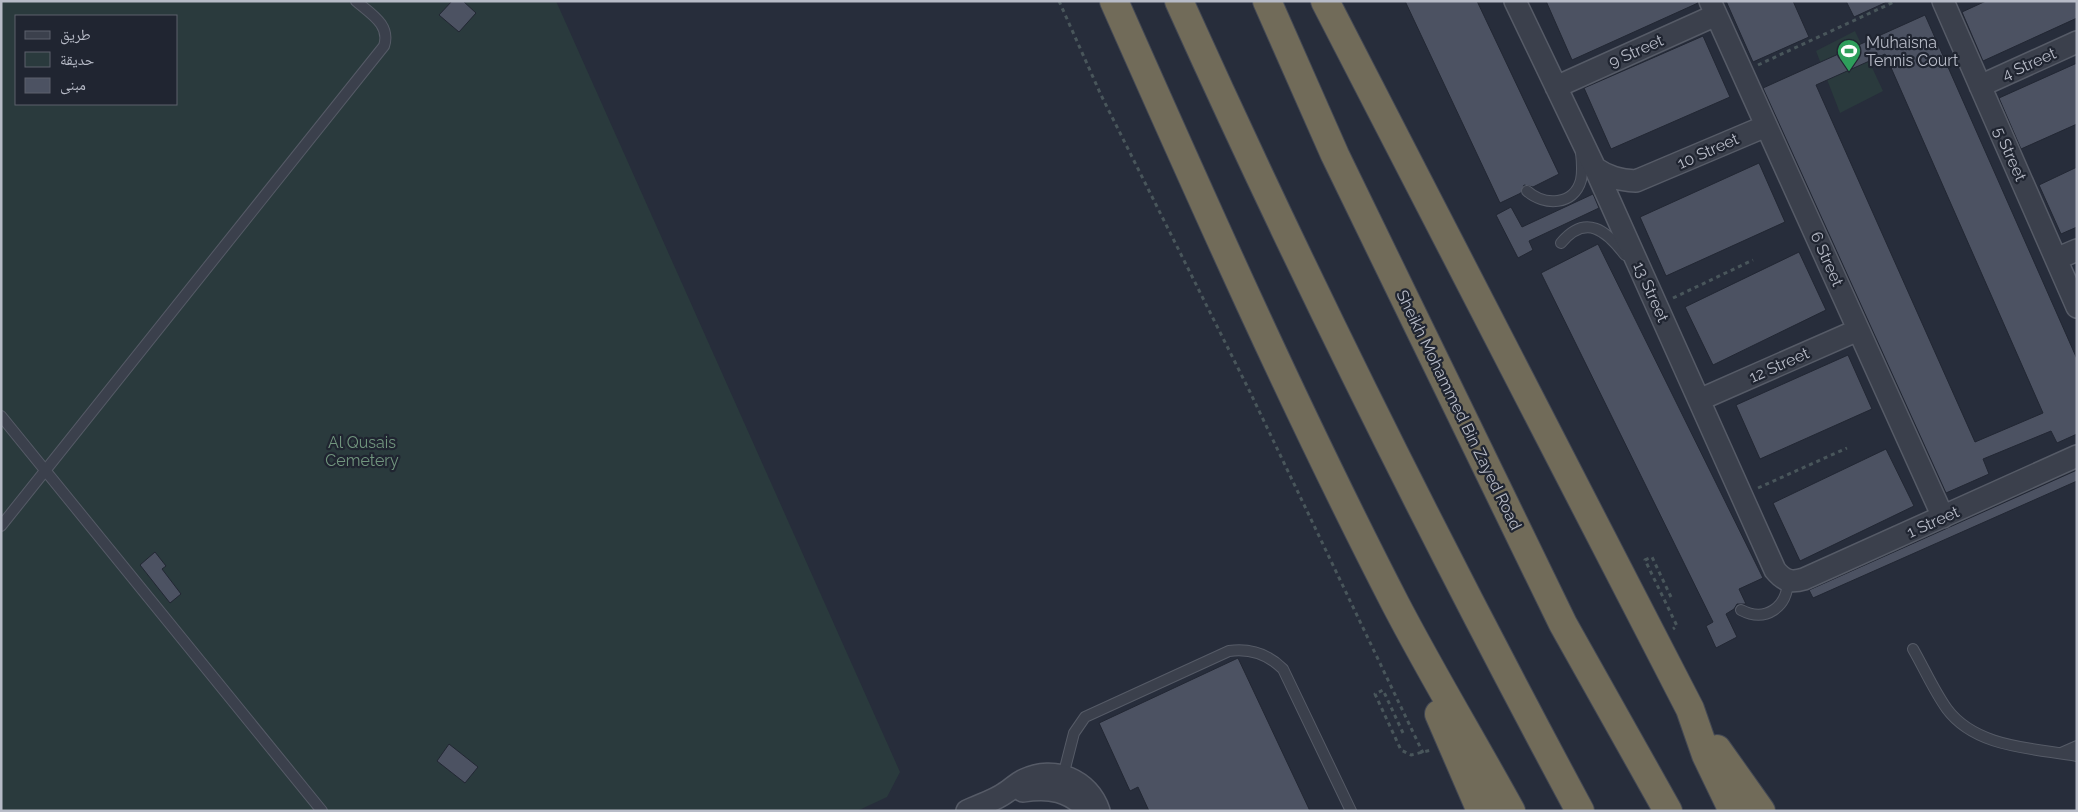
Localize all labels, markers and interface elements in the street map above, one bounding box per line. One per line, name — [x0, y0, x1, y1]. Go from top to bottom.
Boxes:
legend — [15, 15, 178, 105]
text: طريق — [60, 26, 91, 45]
street label: 9 Street — [1606, 30, 1667, 71]
place label: Muhaisna Tennis Court — [1866, 33, 1959, 70]
sports icon: Muhaisna Tennis Court — [1836, 38, 1862, 72]
street label: 4 Street — [1999, 43, 2060, 84]
text: حديقة — [60, 51, 95, 69]
text: مبنى — [60, 76, 86, 95]
street label: 5 Street — [1990, 124, 2031, 185]
street label: 10 Street — [1674, 129, 1742, 173]
street label: 6 Street — [1807, 229, 1848, 290]
street label: 13 Street — [1629, 259, 1673, 326]
street label: Sheikh Mohammed Bin Zayed Road — [1393, 287, 1526, 533]
street label: 12 Street — [1746, 343, 1813, 387]
park label: Al Qusais Cemetery — [325, 433, 399, 470]
street label: 1 Street — [1904, 502, 1963, 542]

